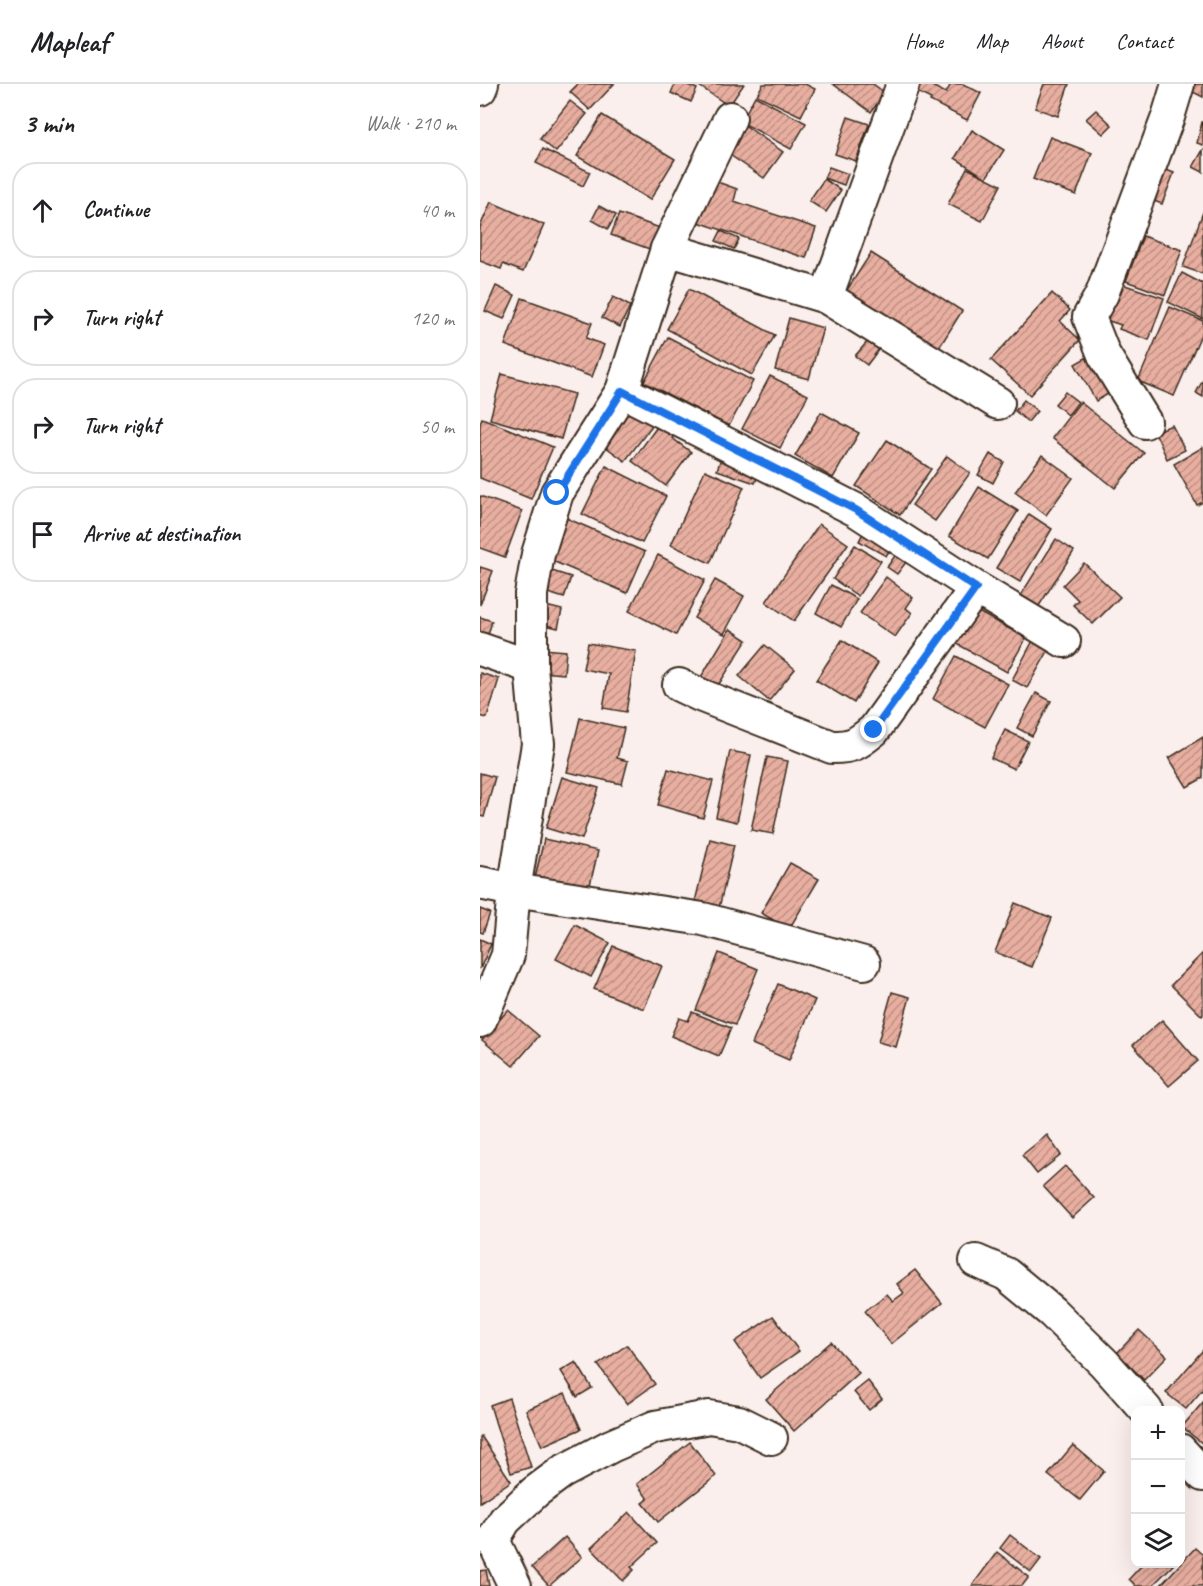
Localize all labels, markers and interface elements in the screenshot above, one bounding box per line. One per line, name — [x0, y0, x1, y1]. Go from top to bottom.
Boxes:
text: Mapleaf — [30, 24, 108, 59]
text: Home — [905, 28, 943, 54]
text: Map — [976, 28, 1008, 54]
text: About — [1041, 28, 1083, 54]
text: Contact — [1116, 28, 1173, 54]
text: 3 min — [24, 107, 74, 140]
text: Walk · 210 m — [366, 111, 456, 136]
icon: ahead — [26, 194, 59, 227]
text: Continue — [83, 196, 149, 224]
text: 40 m — [420, 198, 454, 223]
icon: right — [26, 302, 59, 335]
text: Turn right — [83, 304, 160, 332]
text: 120 m — [411, 306, 454, 331]
icon: right — [26, 410, 59, 443]
text: Turn right — [83, 412, 160, 440]
text: 50 m — [420, 414, 454, 439]
route start — [543, 479, 569, 505]
icon: arrive — [26, 518, 59, 551]
text: Arrive at destination — [83, 520, 240, 548]
route end — [860, 716, 886, 742]
map controls — [1131, 1406, 1185, 1568]
button: + — [1131, 1406, 1185, 1460]
button: − — [1131, 1460, 1185, 1514]
button: layers — [1131, 1514, 1185, 1568]

